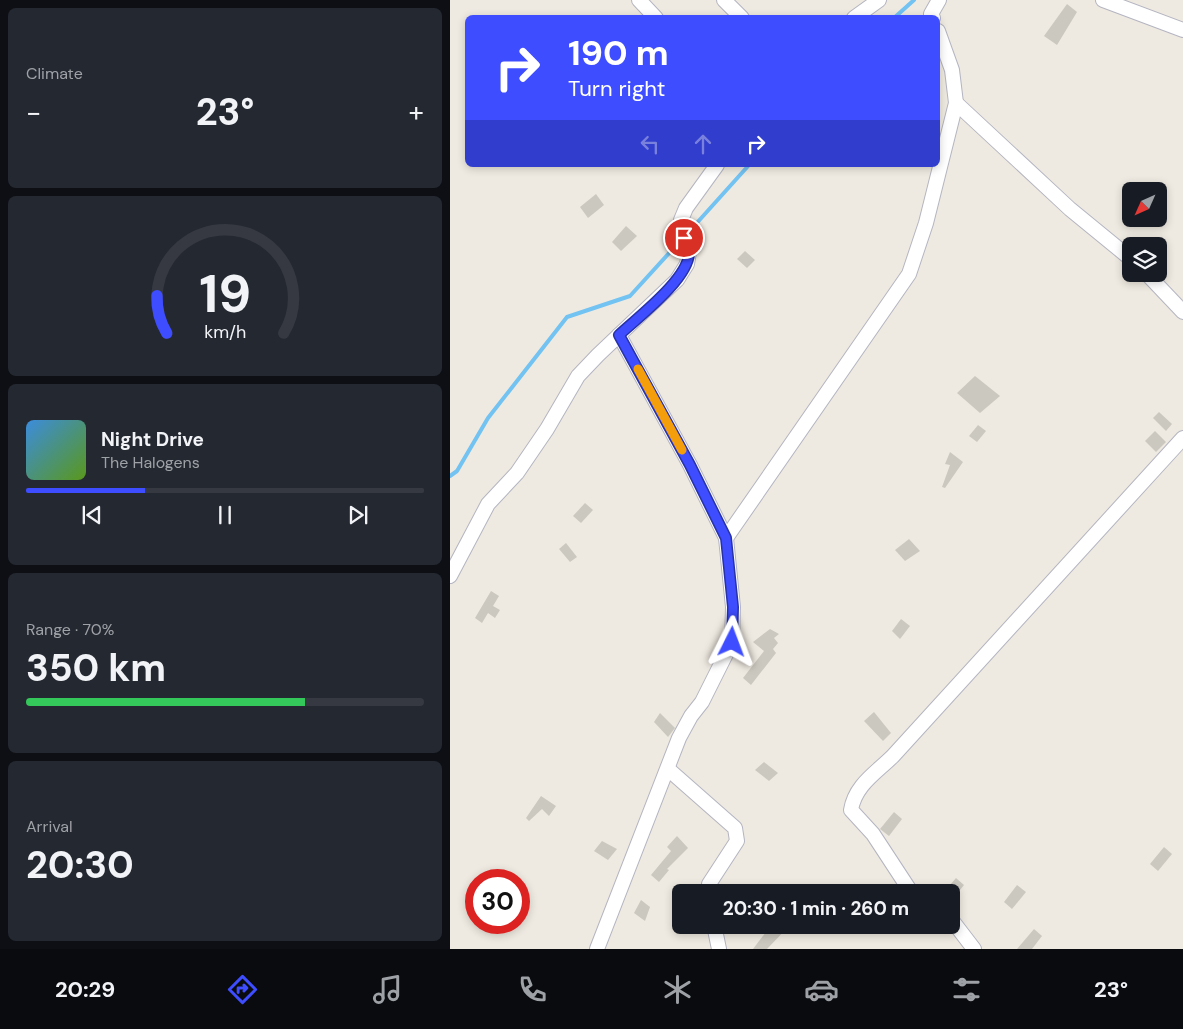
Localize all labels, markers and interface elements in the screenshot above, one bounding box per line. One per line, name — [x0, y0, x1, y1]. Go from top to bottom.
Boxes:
text: 190 m — [568, 30, 669, 76]
icon: right — [485, 35, 550, 100]
text: Climate — [26, 63, 83, 84]
text: Turn right — [568, 74, 665, 103]
text: 23° — [196, 87, 254, 137]
text: − — [26, 94, 41, 131]
text: + — [409, 94, 424, 131]
icon: left — [636, 130, 664, 158]
icon: ahead — [689, 130, 717, 158]
icon: right — [742, 130, 770, 158]
north arrow — [1122, 182, 1168, 228]
map controls — [1122, 182, 1167, 282]
pin — [663, 217, 705, 259]
icon: arrive — [670, 224, 698, 252]
button: layers — [1122, 237, 1167, 282]
text: 19 — [199, 260, 251, 328]
text: km/h — [204, 320, 246, 344]
text: Night Drive — [101, 427, 204, 452]
text: The Halogens — [101, 452, 200, 473]
icon: previous — [78, 501, 106, 529]
icon: pause — [211, 501, 239, 529]
icon: next — [344, 501, 372, 529]
position arrow — [705, 615, 757, 667]
text: Range · 70% — [26, 619, 114, 640]
text: 350 km — [26, 643, 166, 693]
text: Arrival — [26, 816, 73, 837]
text: 20:30 — [26, 840, 134, 890]
speed limit sign: 30 — [465, 869, 530, 934]
text: 20:30 · 1 min · 260 m — [723, 896, 909, 921]
icon: directions — [225, 972, 260, 1007]
icon: music — [370, 972, 405, 1007]
icon: phone — [515, 972, 550, 1007]
icon: climate — [660, 972, 695, 1007]
icon: car — [804, 972, 839, 1007]
icon: filters — [949, 972, 984, 1007]
text: 20:29 — [55, 975, 115, 1004]
text: 23° — [1094, 975, 1128, 1004]

